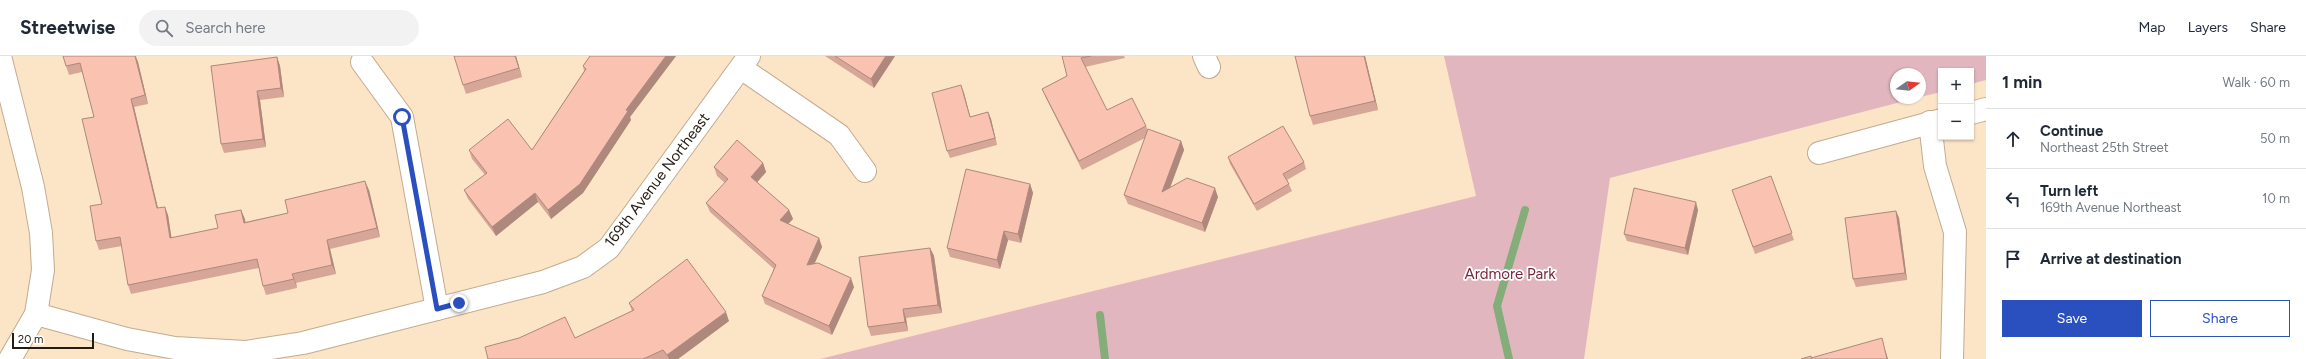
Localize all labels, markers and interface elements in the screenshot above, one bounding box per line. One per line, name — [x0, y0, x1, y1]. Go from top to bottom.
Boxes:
search box — [139, 10, 419, 46]
text: Streetwise — [20, 16, 115, 39]
icon: search — [153, 17, 175, 39]
text: Search here — [185, 19, 265, 37]
text: Map — [2138, 19, 2166, 36]
text: Layers — [2188, 19, 2228, 36]
text: Share — [2250, 19, 2286, 36]
north arrow — [1890, 68, 1926, 104]
map controls — [1938, 68, 1974, 140]
button: + — [1938, 68, 1974, 104]
text: 1 min — [2002, 72, 2042, 92]
text: Walk · 60 m — [2223, 75, 2290, 90]
button: − — [1938, 104, 1974, 140]
route start — [393, 108, 411, 126]
street label: 169th Avenue Northeast — [601, 109, 714, 251]
text: Continue — [2040, 122, 2103, 140]
icon: ahead — [2002, 128, 2024, 150]
text: 50 m — [2260, 131, 2290, 146]
text: Northeast 25th Street — [2040, 140, 2169, 155]
text: Turn left — [2040, 182, 2098, 200]
icon: left — [2002, 188, 2024, 210]
text: 10 m — [2262, 191, 2290, 206]
text: 169th Avenue Northeast — [2040, 200, 2182, 215]
icon: arrive — [2002, 248, 2024, 270]
text: Arrive at destination — [2040, 250, 2181, 268]
park label: Ardmore Park — [1465, 265, 1556, 283]
route end — [450, 294, 468, 312]
button: Save — [2002, 300, 2142, 337]
button: Share — [2150, 300, 2290, 337]
scale bar — [12, 331, 94, 350]
text: 20 m — [18, 333, 43, 346]

